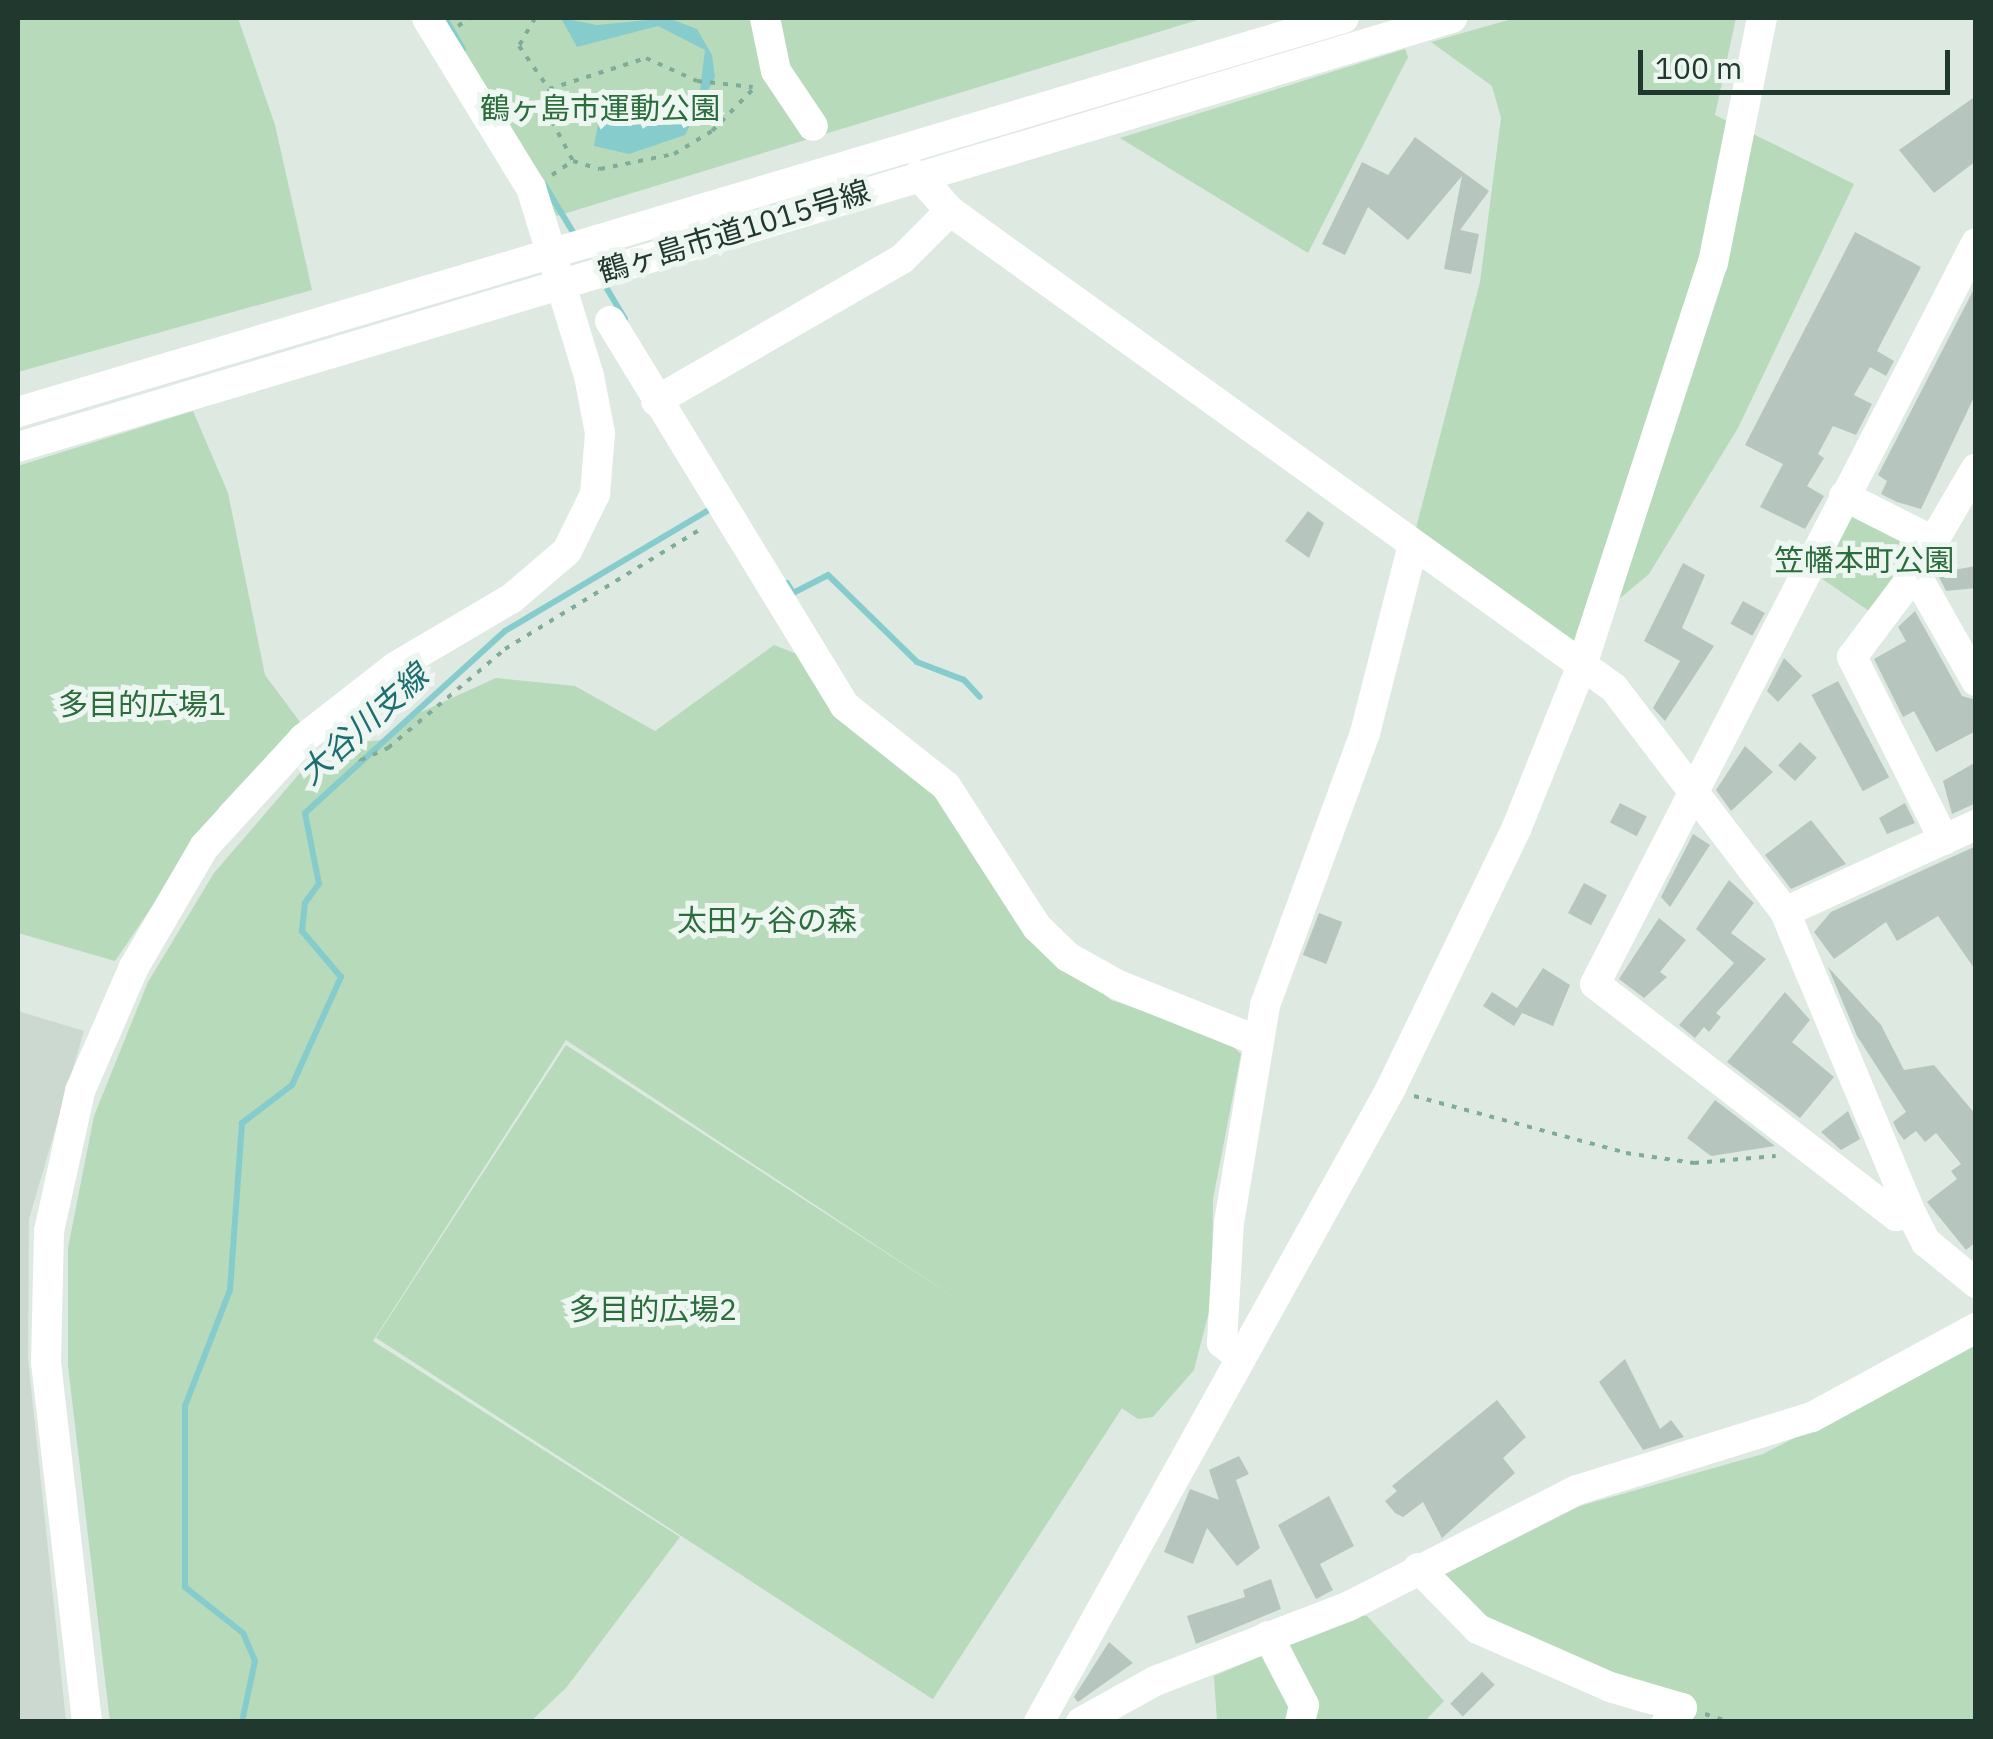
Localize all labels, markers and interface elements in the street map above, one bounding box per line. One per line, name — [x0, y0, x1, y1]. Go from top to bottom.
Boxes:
scale bar — [1643, 30, 1956, 92]
text: 100 m — [1655, 48, 1742, 87]
park label: 鶴ヶ島市運動公園 — [480, 90, 720, 126]
street label: 鶴ヶ島市道1015号線 — [594, 173, 874, 289]
park label: 笠幡本町公園 — [1774, 542, 1954, 578]
water label: 大谷川支線 — [291, 656, 435, 792]
park label: 多目的広場1 — [58, 686, 226, 722]
park label: 太田ヶ谷の森 — [677, 902, 857, 938]
park label: 多目的広場2 — [569, 1291, 737, 1327]

